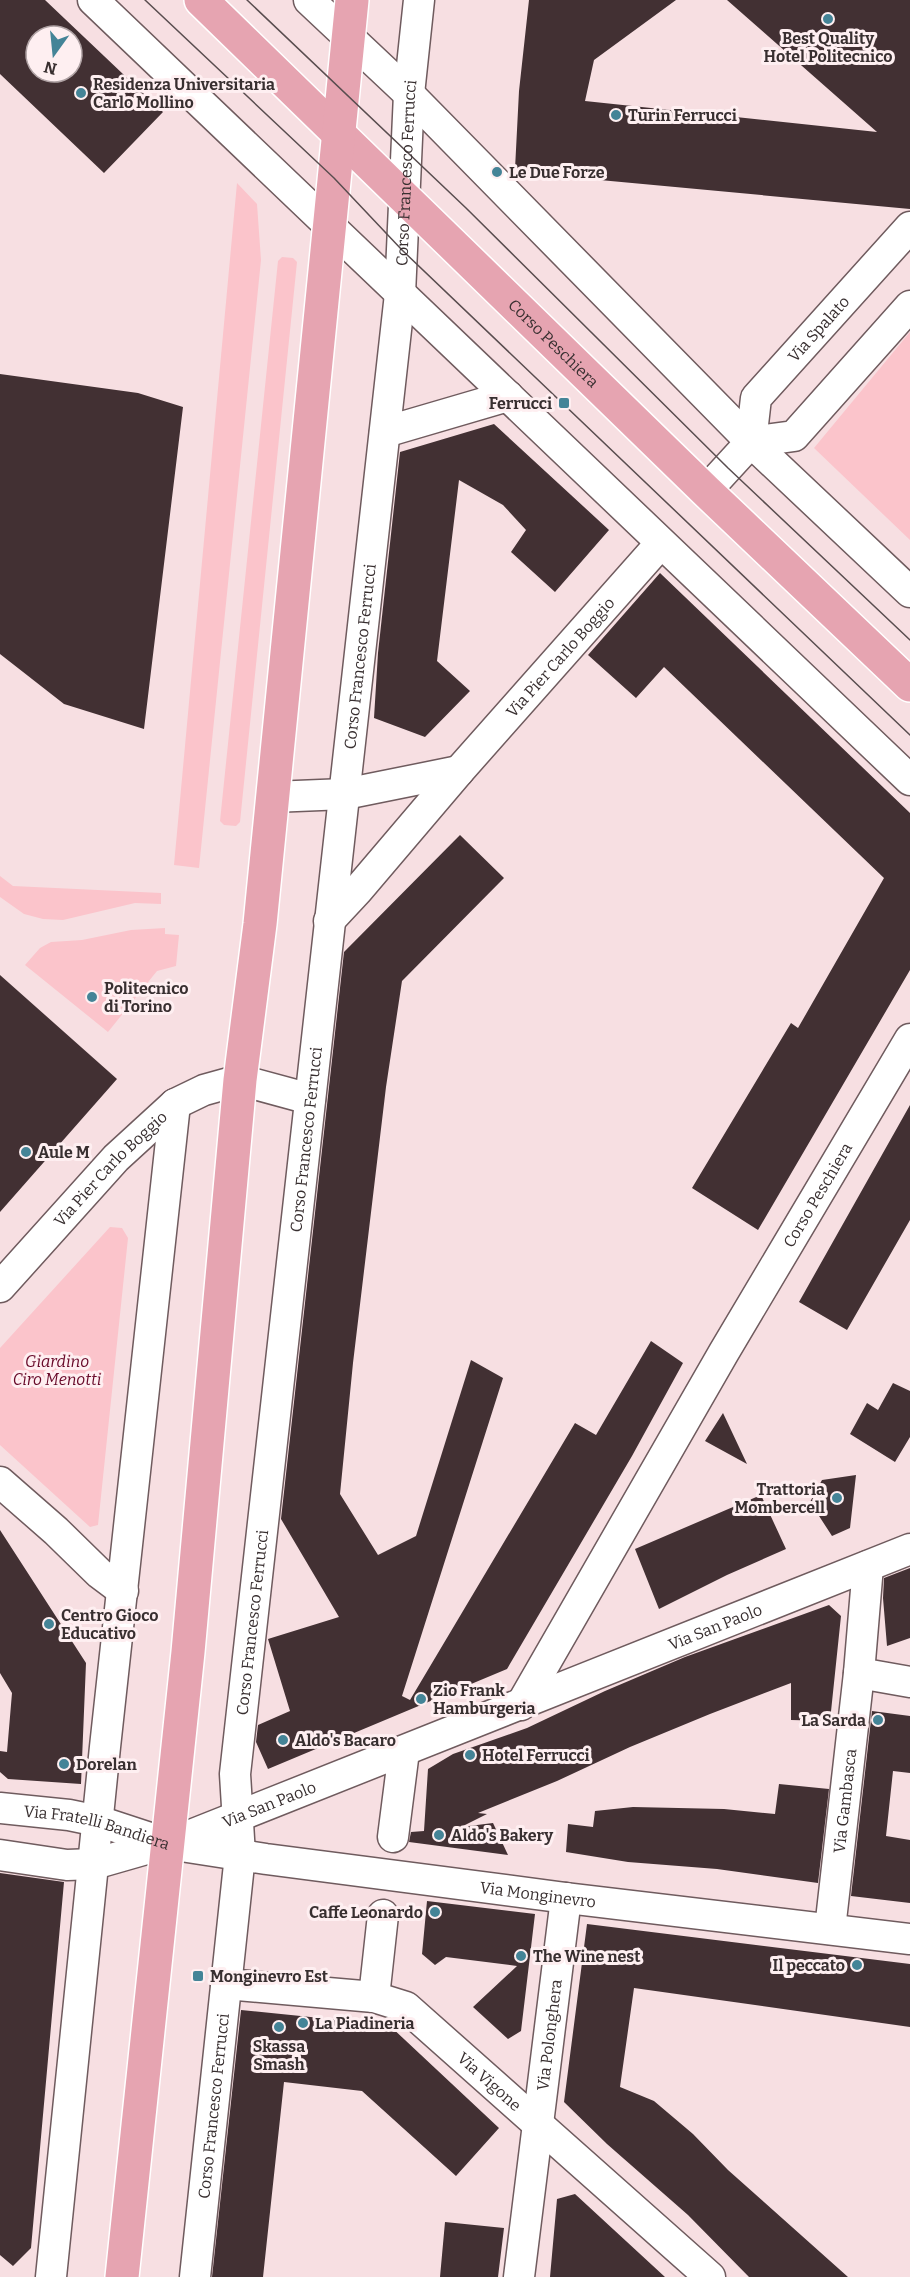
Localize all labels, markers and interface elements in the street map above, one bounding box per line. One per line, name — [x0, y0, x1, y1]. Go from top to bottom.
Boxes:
marker: Best Quality Hotel Politecnico — [821, 12, 835, 26]
north arrow — [24, 24, 84, 84]
place label: Best Quality Hotel Politecnico — [764, 29, 892, 66]
text: N — [42, 57, 59, 79]
place label: Residenza Universitaria Carlo Mollino — [93, 75, 275, 112]
street label: Corso Francesco Ferrucci — [392, 79, 420, 266]
marker: Residenza Universitaria Carlo Mollino — [74, 86, 88, 100]
place label: Turin Ferrucci — [628, 106, 737, 125]
marker: Turin Ferrucci — [609, 108, 623, 122]
place label: Le Due Forze — [509, 163, 605, 182]
marker: Le Due Forze — [490, 165, 504, 179]
street label: Via Spalato — [784, 292, 853, 366]
street label: Corso Peschiera — [504, 295, 603, 392]
place label: Ferrucci — [489, 394, 552, 413]
marker: Ferrucci — [557, 396, 571, 410]
street label: Corso Francesco Ferrucci — [340, 563, 380, 750]
street label: Via Pier Carlo Boggio — [502, 593, 619, 721]
place label: Politecnico di Torino — [104, 979, 188, 1016]
marker: Politecnico di Torino — [85, 990, 99, 1004]
street label: Corso Francesco Ferrucci — [286, 1046, 326, 1233]
street label: Via Pier Carlo Boggio — [50, 1107, 171, 1230]
street label: Corso Peschiera — [779, 1139, 856, 1251]
place label: Aule M — [38, 1143, 90, 1162]
marker: Aule M — [19, 1145, 33, 1159]
park label: Giardino Ciro Menotti — [13, 1352, 102, 1389]
place label: Trattoria Mombercell — [735, 1480, 825, 1517]
marker: Trattoria Mombercell — [830, 1491, 844, 1505]
street label: Corso Francesco Ferrucci — [233, 1529, 272, 1716]
street label: Via San Paolo — [666, 1600, 765, 1654]
place label: Centro Gioco Educativo — [61, 1606, 159, 1643]
marker: Centro Gioco Educativo — [42, 1617, 56, 1631]
place label: Zio Frank Hamburgeria — [433, 1681, 536, 1718]
marker: Zio Frank Hamburgeria — [414, 1692, 428, 1706]
place label: La Sarda — [801, 1711, 866, 1730]
marker: La Sarda — [871, 1713, 885, 1727]
place label: Aldo's Bacaro — [295, 1731, 396, 1750]
marker: Aldo's Bacaro — [276, 1733, 290, 1747]
place label: Hotel Ferrucci — [482, 1746, 590, 1765]
street label: Via Gambasca — [830, 1747, 860, 1854]
marker: Hotel Ferrucci — [463, 1748, 477, 1762]
place label: Dorelan — [76, 1755, 137, 1774]
marker: Dorelan — [57, 1757, 71, 1771]
street label: Via San Paolo — [220, 1777, 319, 1832]
street label: Via Fratelli Bandiera — [23, 1801, 172, 1854]
place label: Aldo's Bakery — [451, 1826, 553, 1845]
marker: Aldo's Bakery — [432, 1828, 446, 1842]
street label: Via Monginevro — [479, 1878, 597, 1911]
place label: Caffe Leonardo — [309, 1903, 423, 1922]
marker: Caffe Leonardo — [428, 1905, 442, 1919]
place label: The Wine nest — [533, 1947, 641, 1966]
marker: The Wine nest — [514, 1949, 528, 1963]
place label: Il peccato — [773, 1956, 845, 1975]
marker: Il peccato — [850, 1958, 864, 1972]
place label: Monginevro Est — [210, 1967, 329, 1986]
marker: Monginevro Est — [191, 1969, 205, 1983]
street label: Via Polonghera — [533, 1978, 566, 2092]
street label: Corso Francesco Ferrucci — [194, 2012, 233, 2200]
place label: La Piadineria — [315, 2014, 415, 2033]
marker: La Piadineria — [296, 2016, 310, 2030]
marker: Skassa Smash — [272, 2020, 286, 2034]
place label: Skassa Smash — [253, 2037, 305, 2074]
street label: Via Vigone — [454, 2048, 525, 2115]

